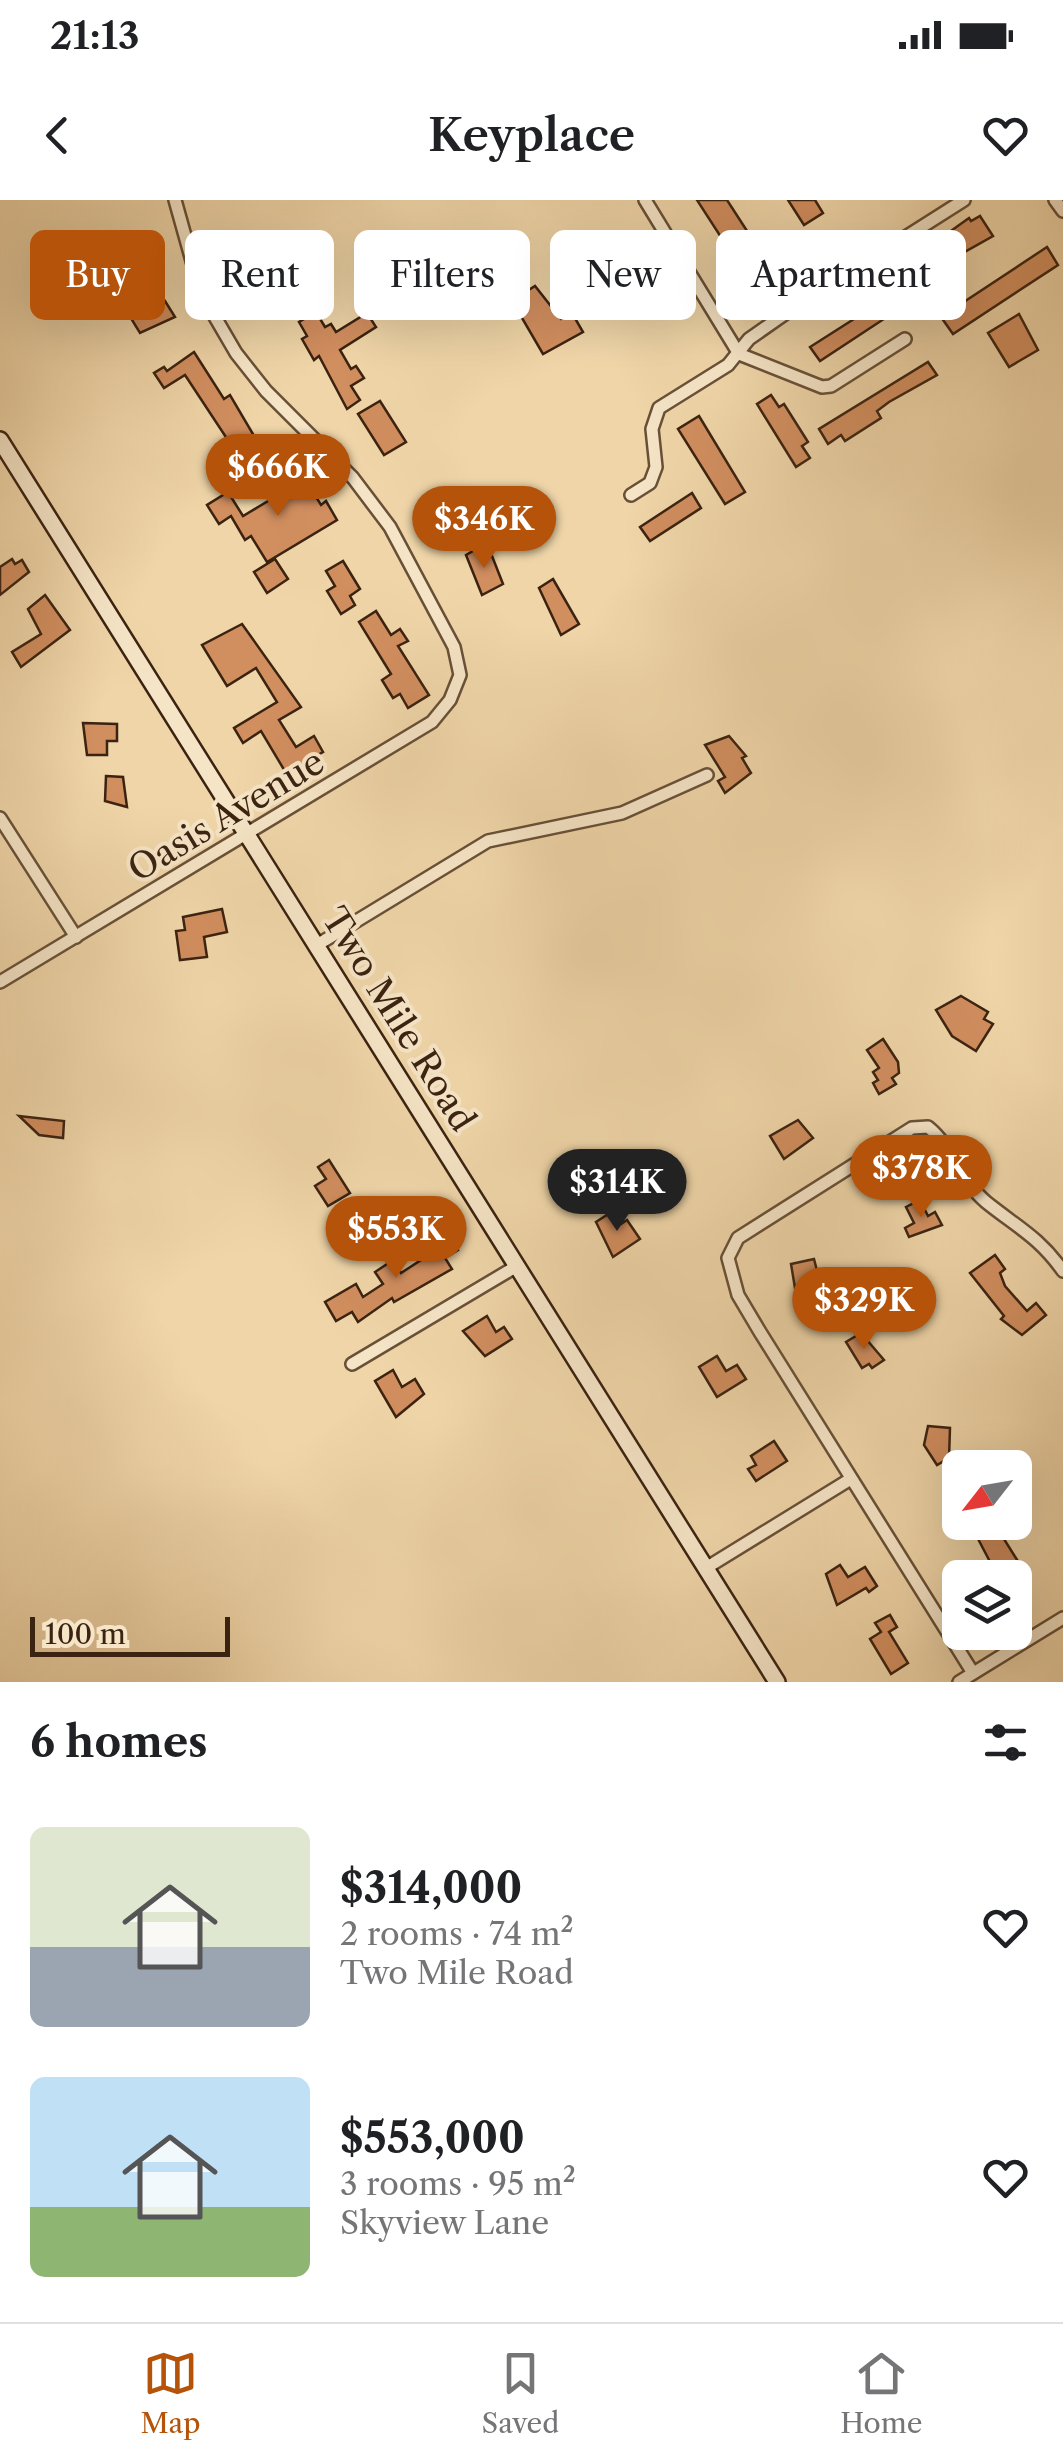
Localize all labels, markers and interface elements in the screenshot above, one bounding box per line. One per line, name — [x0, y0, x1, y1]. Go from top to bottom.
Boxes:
text: 21:13 — [50, 12, 139, 59]
text: Keyplace — [428, 107, 635, 163]
icon: back — [30, 108, 85, 163]
icon: heart — [978, 108, 1033, 163]
chip: Buy — [30, 230, 165, 320]
chip: Rent — [185, 230, 334, 320]
chip: Filters — [354, 230, 530, 320]
chip: New — [550, 230, 696, 320]
chip: Apartment — [716, 230, 966, 320]
pin: $666K — [208, 434, 348, 519]
text: $666K — [228, 447, 328, 486]
pin: $346K — [414, 486, 554, 571]
text: $346K — [434, 499, 534, 538]
street label: Oasis Avenue — [120, 740, 332, 890]
street label: Two Mile Road — [313, 899, 485, 1139]
pin: $378K — [851, 1135, 991, 1220]
text: $378K — [872, 1148, 970, 1187]
pin: $314K — [547, 1149, 687, 1234]
text: $314K — [570, 1162, 664, 1201]
pin: $553K — [326, 1196, 466, 1281]
text: $553K — [348, 1209, 444, 1248]
pin: $329K — [794, 1267, 934, 1352]
text: $329K — [814, 1280, 914, 1319]
north arrow — [942, 1450, 1032, 1540]
map controls — [942, 1450, 1032, 1650]
button: layers — [942, 1560, 1032, 1650]
scale bar — [30, 1612, 230, 1656]
text: 100 m — [45, 1617, 126, 1651]
icon: filters — [978, 1715, 1033, 1770]
text: 6 homes — [30, 1716, 208, 1768]
text: $314,000 — [340, 1862, 522, 1914]
icon: home — [110, 1867, 230, 1987]
icon: heart — [978, 1900, 1033, 1955]
text: 2 rooms · 74 m² — [340, 1914, 574, 1953]
text: Two Mile Road — [340, 1953, 574, 1992]
text: $553,000 — [340, 2112, 525, 2164]
icon: home — [110, 2117, 230, 2237]
icon: heart — [978, 2150, 1033, 2205]
text: 3 rooms · 95 m² — [340, 2164, 576, 2203]
text: Skyview Lane — [340, 2203, 549, 2242]
tab: Map — [140, 2346, 201, 2440]
tab: Saved — [482, 2346, 559, 2440]
tab: Home — [840, 2346, 923, 2440]

